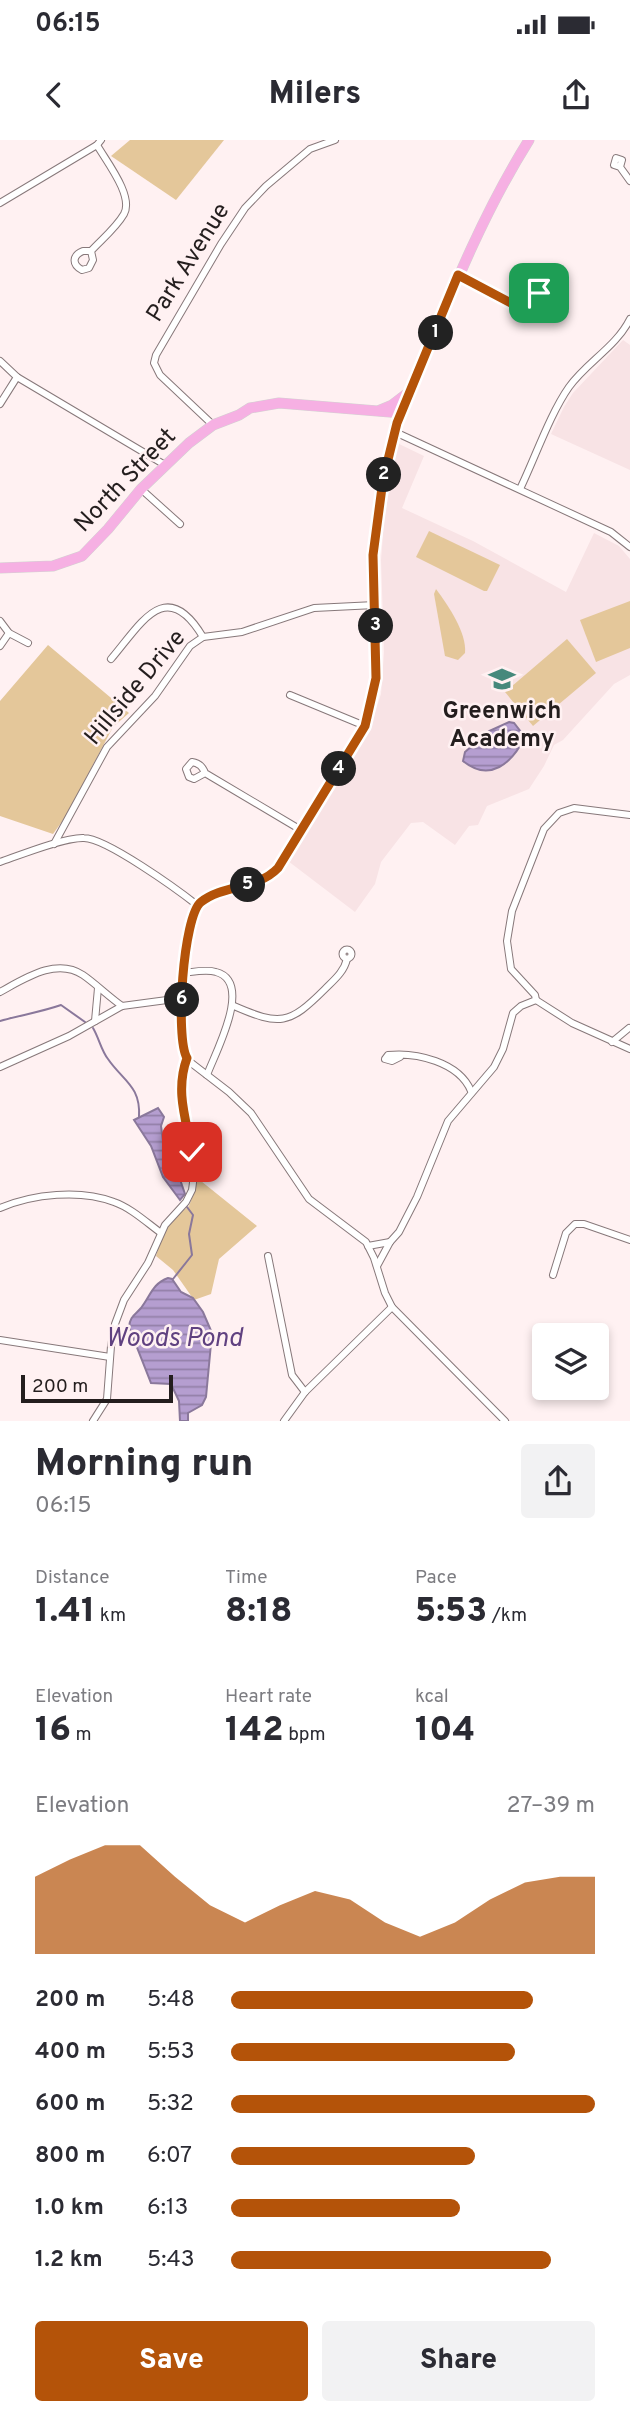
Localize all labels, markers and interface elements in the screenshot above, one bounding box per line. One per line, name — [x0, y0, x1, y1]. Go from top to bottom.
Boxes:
text: 06:15 — [35, 8, 101, 41]
text: Milers — [269, 75, 361, 115]
icon: back — [35, 76, 73, 114]
icon: share — [557, 76, 595, 114]
street label: Park Avenue — [141, 198, 237, 328]
pin — [509, 263, 569, 323]
icon: arrive — [520, 274, 558, 312]
pin: 1 — [418, 316, 453, 350]
text: 1 — [432, 320, 439, 344]
street label: North Street — [69, 422, 183, 540]
pin: 2 — [366, 458, 402, 492]
text: 2 — [378, 462, 389, 486]
pin: 3 — [358, 608, 394, 644]
text: 3 — [370, 613, 381, 637]
street label: Hillside Drive — [79, 624, 193, 752]
school or university icon: Greenwich Academy — [487, 664, 517, 694]
place label: Greenwich Academy — [442, 697, 562, 755]
pin: 4 — [322, 752, 356, 786]
text: 4 — [332, 756, 345, 780]
pin: 5 — [230, 868, 266, 902]
text: 5 — [242, 872, 253, 896]
pin: 6 — [164, 982, 200, 1018]
text: 6 — [176, 987, 187, 1011]
pin — [162, 1122, 222, 1182]
icon: check — [173, 1133, 211, 1171]
water label: Woods Pond — [106, 1323, 244, 1356]
map controls — [532, 1323, 609, 1400]
button: layers — [532, 1323, 609, 1400]
scale bar — [21, 1372, 173, 1404]
text: 200 m — [32, 1375, 88, 1399]
text: Morning run — [35, 1441, 253, 1490]
button: share — [521, 1444, 595, 1518]
text: 06:15 — [35, 1492, 92, 1521]
text: Distance — [35, 1566, 110, 1590]
text: Time — [225, 1566, 268, 1590]
text: Pace — [415, 1566, 457, 1590]
text: 1.41 — [35, 1590, 95, 1634]
text: 8:18 — [225, 1590, 292, 1634]
text: 5:53 — [415, 1590, 487, 1634]
text: km — [95, 1604, 126, 1628]
text: /km — [487, 1604, 527, 1628]
text: Elevation — [35, 1685, 113, 1709]
text: Heart rate — [225, 1685, 312, 1709]
text: kcal — [415, 1685, 449, 1709]
text: 16 — [35, 1709, 71, 1753]
text: 142 — [225, 1709, 284, 1753]
text: 104 — [415, 1709, 475, 1753]
text: m — [71, 1723, 92, 1747]
text: bpm — [284, 1723, 326, 1747]
text: Elevation — [35, 1792, 130, 1821]
text: 27–39 m — [507, 1792, 595, 1821]
text: 200 m — [35, 1986, 105, 2015]
text: 5:48 — [147, 1986, 195, 2015]
text: 400 m — [35, 2038, 106, 2067]
text: 5:53 — [147, 2038, 195, 2067]
text: 600 m — [35, 2090, 105, 2119]
text: 5:32 — [147, 2090, 194, 2119]
text: 800 m — [35, 2142, 105, 2171]
text: 6:07 — [147, 2142, 192, 2171]
text: 1.0 km — [35, 2194, 104, 2223]
text: 6:13 — [147, 2194, 188, 2223]
text: 1.2 km — [35, 2246, 103, 2275]
text: 5:43 — [147, 2246, 195, 2275]
button: Save — [35, 2321, 308, 2401]
button: Share — [322, 2321, 595, 2401]

